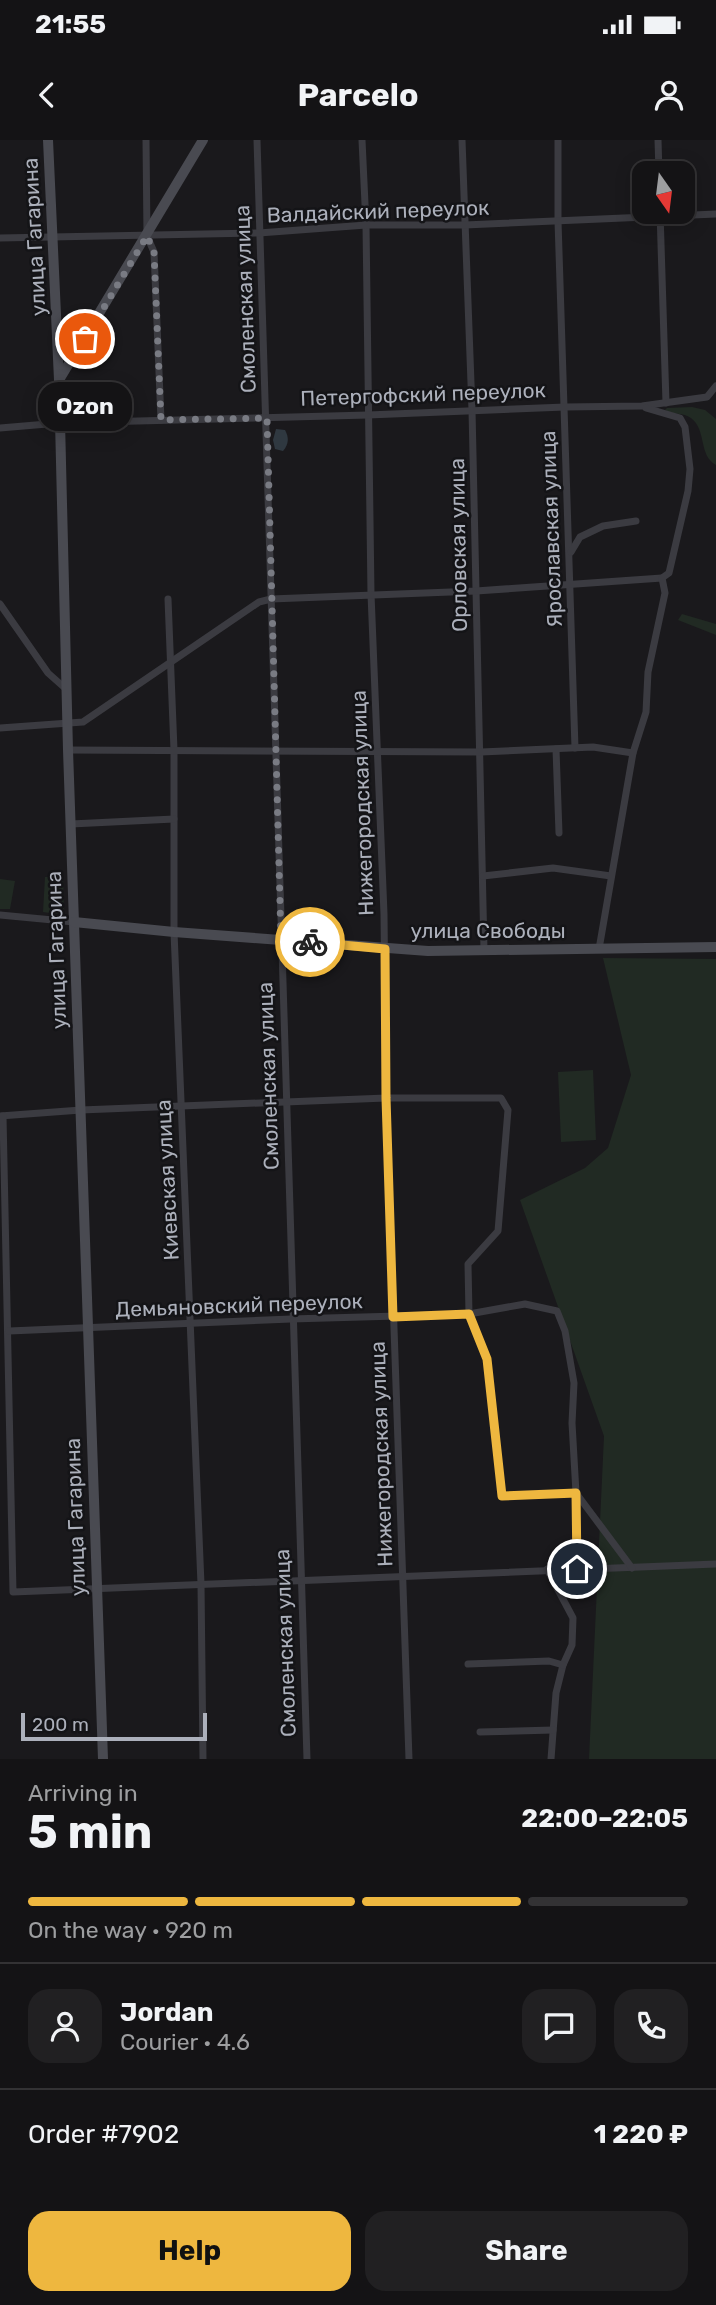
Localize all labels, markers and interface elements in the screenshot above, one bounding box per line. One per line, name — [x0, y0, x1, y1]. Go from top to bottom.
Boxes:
text: 21:55 — [35, 9, 106, 40]
icon: back — [28, 76, 66, 114]
text: Parcelo — [297, 76, 419, 114]
icon: person — [650, 76, 688, 114]
street label: улица Гагарина — [17, 157, 51, 317]
north arrow — [632, 161, 695, 224]
map controls — [632, 161, 695, 224]
street label: Валдайский переулок — [266, 195, 490, 227]
street label: Смоленская улица — [229, 204, 261, 394]
pin — [55, 309, 115, 369]
icon: bag — [66, 320, 104, 358]
street label: Петергофский переулок — [300, 377, 546, 411]
callout: Ozon — [38, 381, 132, 430]
text: Ozon — [56, 392, 114, 420]
street label: Ярославская улица — [535, 430, 567, 628]
street label: Орловская улица — [444, 458, 472, 632]
street label: Нижегородская улица — [346, 690, 378, 916]
street label: улица Гагарина — [41, 870, 71, 1030]
courier — [275, 907, 345, 977]
street label: улица Свободы — [410, 918, 566, 943]
icon: bike — [291, 923, 329, 961]
street label: Смоленская улица — [252, 981, 284, 1171]
street label: Киевская улица — [150, 1099, 184, 1261]
street label: Демьяновский переулок — [115, 1288, 363, 1322]
street label: Нижегородская улица — [365, 1341, 397, 1567]
street label: улица Гагарина — [60, 1437, 90, 1597]
pin — [547, 1539, 607, 1599]
street label: Смоленская улица — [269, 1548, 301, 1738]
icon: home — [558, 1550, 596, 1588]
scale bar — [21, 1710, 206, 1742]
text: 200 m — [32, 1713, 89, 1736]
text: Arriving in — [28, 1779, 138, 1807]
text: 22:00–22:05 — [521, 1803, 688, 1834]
text: 5 min — [28, 1805, 152, 1860]
text: On the way · 920 m — [28, 1916, 233, 1944]
button: person — [28, 1989, 102, 2063]
button: chat — [522, 1989, 596, 2063]
button: phone — [614, 1989, 688, 2063]
text: Jordan — [120, 1997, 213, 2028]
text: Courier · 4.6 — [120, 2028, 250, 2056]
text: Order #7902 — [28, 2119, 179, 2150]
text: 1 220 ₽ — [594, 2119, 688, 2150]
button: Help — [28, 2211, 351, 2291]
button: Share — [365, 2211, 688, 2291]

